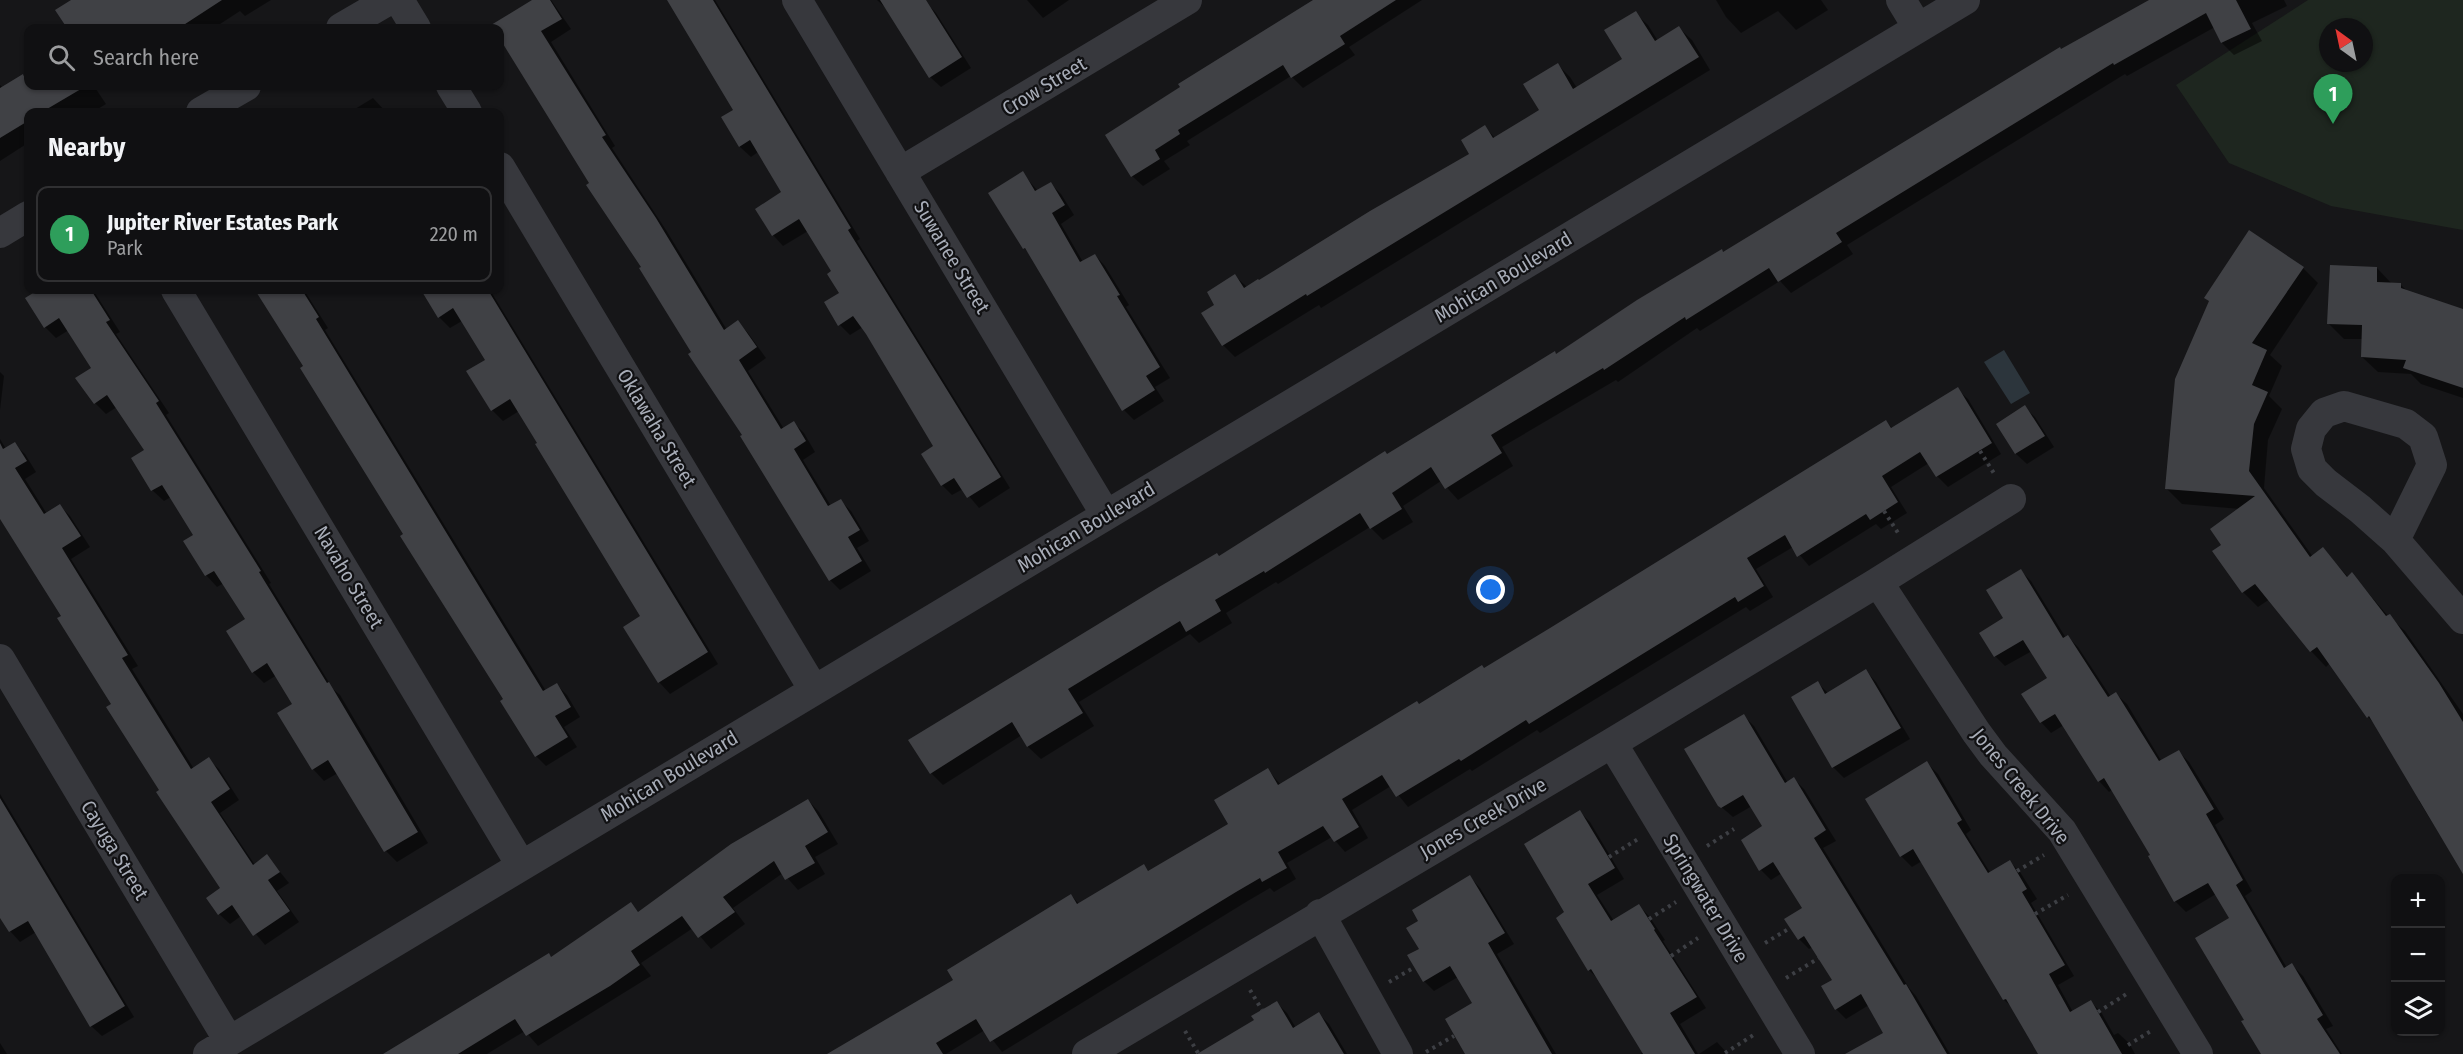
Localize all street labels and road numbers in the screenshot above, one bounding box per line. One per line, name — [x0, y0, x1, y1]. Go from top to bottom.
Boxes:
street label: Crow Street — [998, 51, 1091, 120]
street label: Suwanee Street — [909, 196, 995, 318]
street label: Mohican Boulevard — [1430, 226, 1576, 328]
street label: Oklawaha Street — [612, 365, 702, 492]
street label: Mohican Boulevard — [1013, 476, 1159, 578]
street label: Navaho Street — [309, 522, 389, 633]
street label: Jones Creek Drive — [1967, 723, 2075, 849]
street label: Mohican Boulevard — [596, 725, 742, 827]
street label: Jones Creek Drive — [1415, 772, 1551, 864]
street label: Cayuga Street — [76, 796, 154, 904]
street label: Springwater Drive — [1658, 830, 1754, 966]

